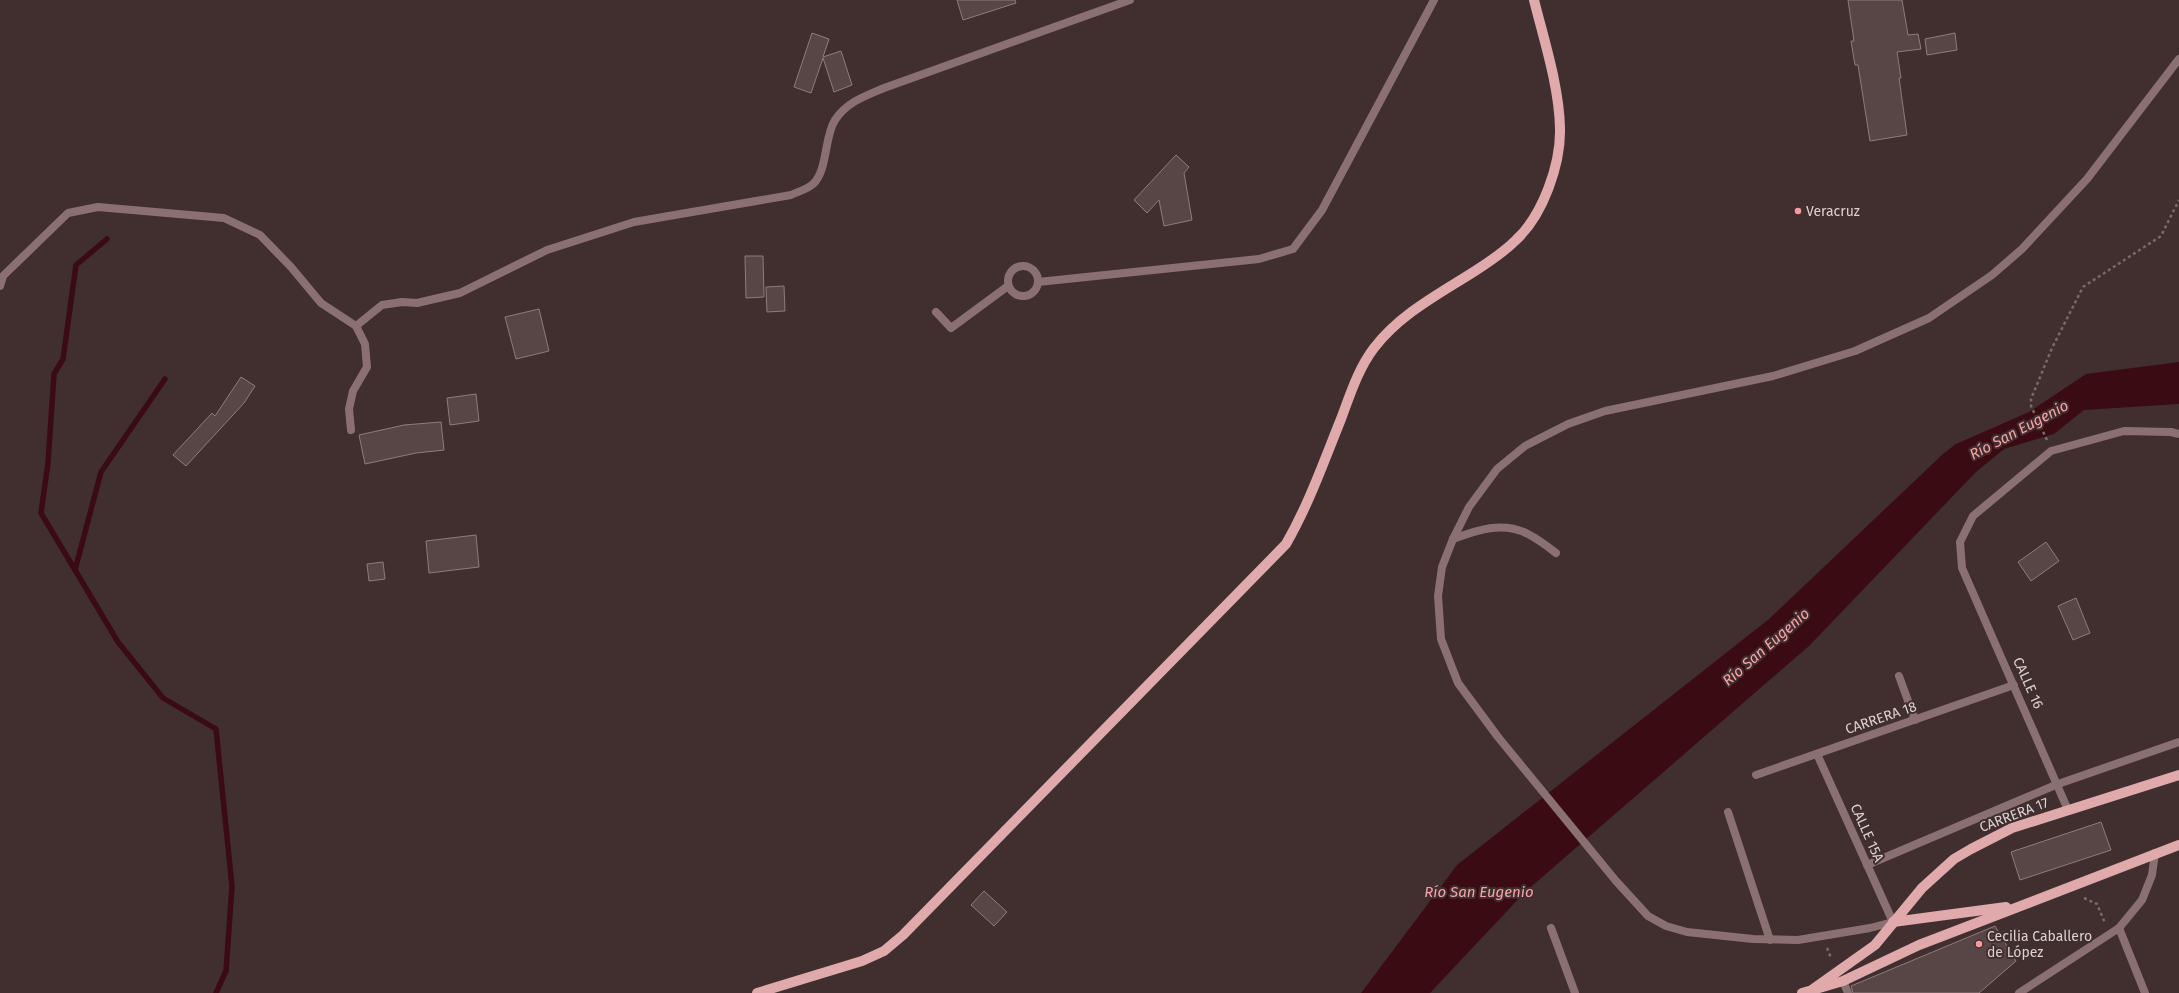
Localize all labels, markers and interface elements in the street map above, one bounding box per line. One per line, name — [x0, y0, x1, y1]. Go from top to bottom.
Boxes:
place label: Veracruz — [1806, 203, 1860, 220]
marker: Veracruz — [1793, 206, 1803, 216]
water label: Río San Eugenio — [1967, 396, 2071, 464]
water label: Río San Eugenio — [1719, 604, 1813, 690]
street label: CALLE 16 — [2009, 655, 2047, 711]
street label: CARRERA 18 — [1843, 698, 1919, 738]
street label: CARRERA 17 — [1977, 794, 2051, 836]
street label: CALLE 15A — [1847, 801, 1887, 865]
water label: Río San Eugenio — [1424, 883, 1534, 901]
place label: Cecilia Caballero de López — [1987, 928, 2092, 961]
marker: Cecilia Caballero de López — [1974, 939, 1984, 949]

